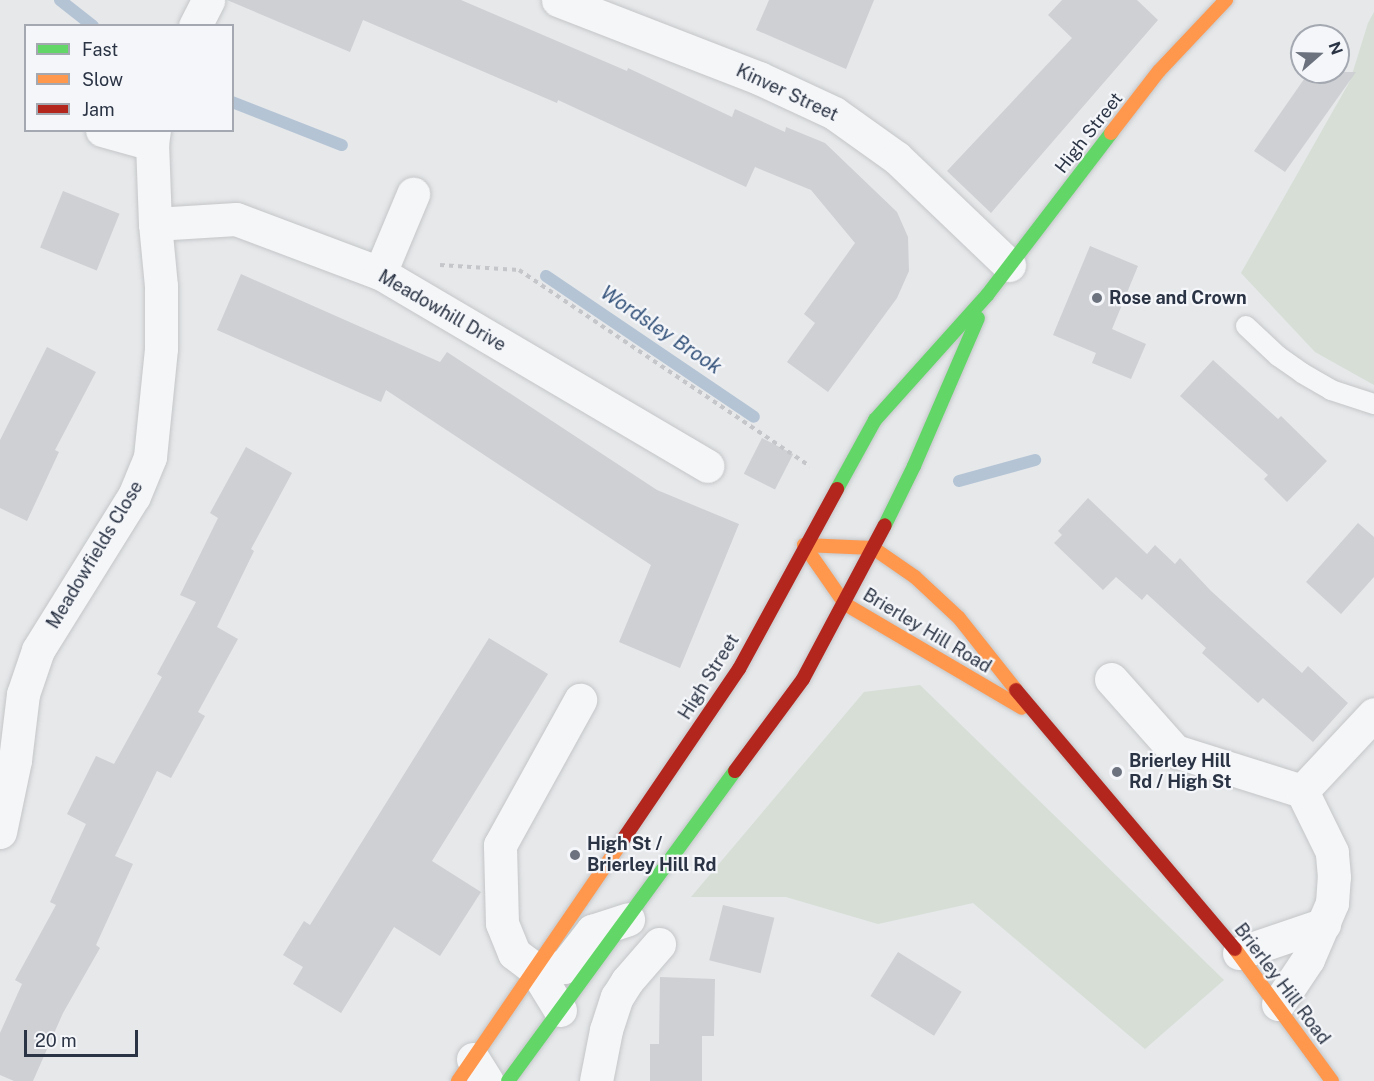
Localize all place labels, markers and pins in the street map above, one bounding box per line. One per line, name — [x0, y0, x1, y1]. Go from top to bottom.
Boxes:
place label: Rose and Crown — [1109, 287, 1247, 309]
marker: Rose and Crown — [1090, 291, 1104, 305]
place label: Brierley Hill Rd / High St — [1129, 751, 1231, 794]
marker: Brierley Hill Rd / High St — [1110, 765, 1124, 779]
place label: High St / Brierley Hill Rd — [587, 834, 717, 876]
marker: High St / Brierley Hill Rd — [568, 848, 582, 862]

